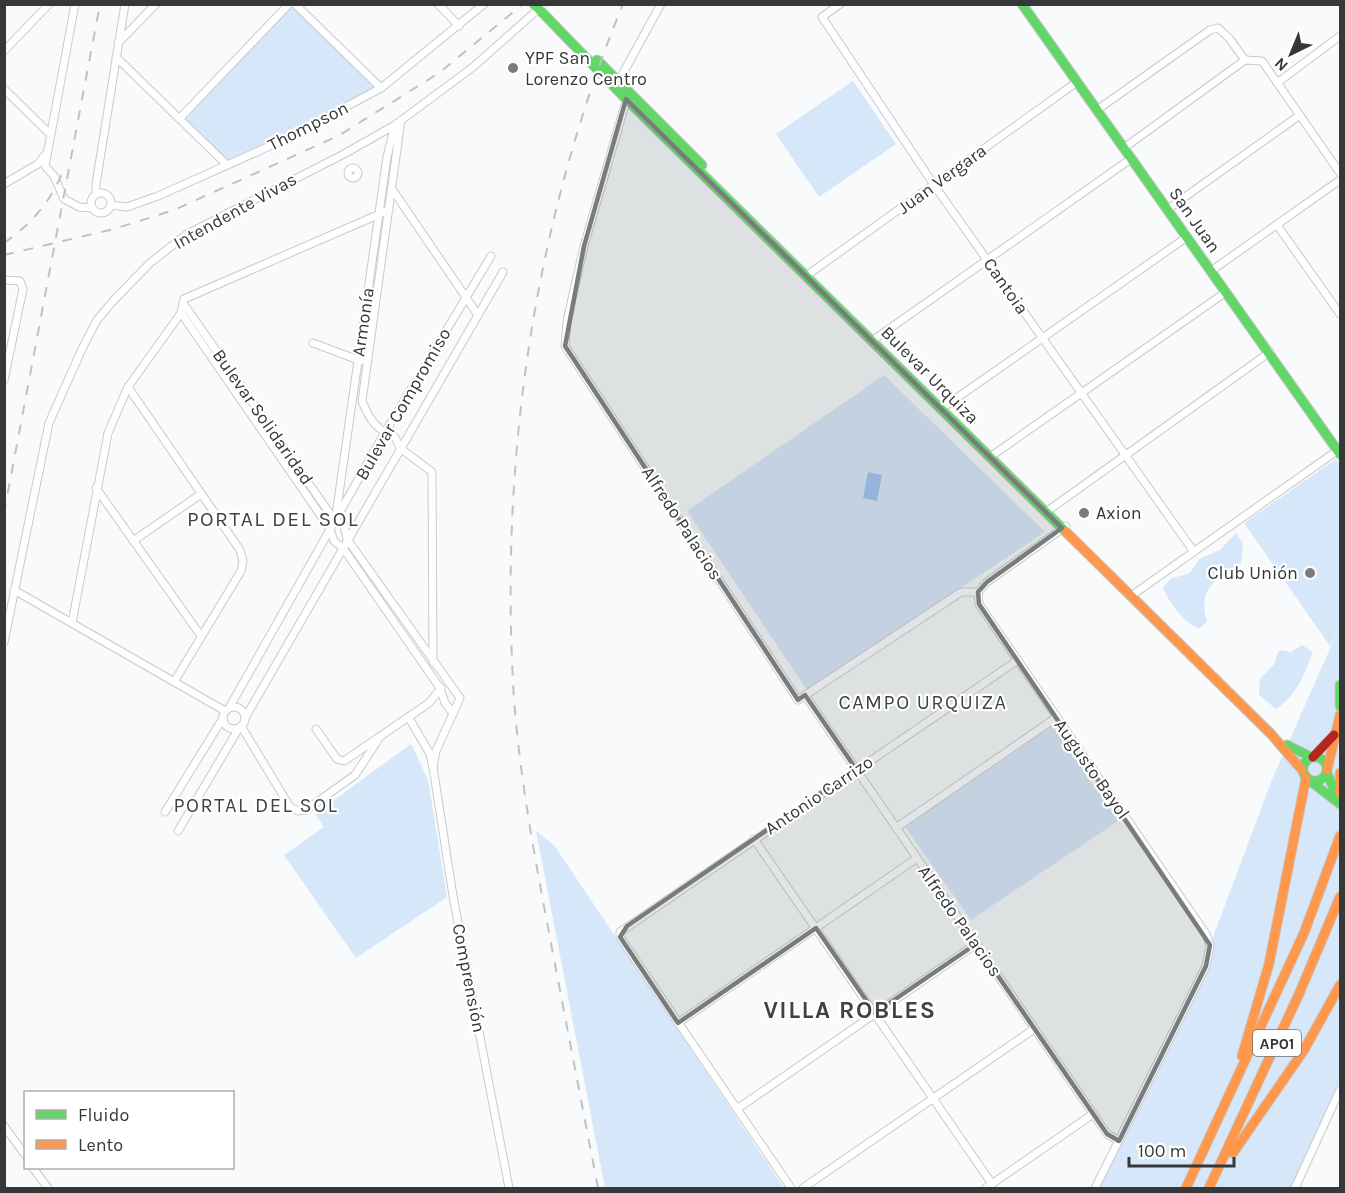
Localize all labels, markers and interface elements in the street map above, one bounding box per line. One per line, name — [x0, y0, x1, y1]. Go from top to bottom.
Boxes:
north arrow — [1261, 24, 1321, 84]
place label: YPF San Lorenzo Centro — [525, 47, 647, 90]
text: N — [1270, 54, 1292, 75]
marker: YPF San Lorenzo Centro — [506, 61, 520, 75]
street label: Thompson — [264, 96, 352, 156]
street label: Juan Vergara — [893, 139, 991, 219]
street label: Intendente Vivas — [169, 168, 301, 254]
street label: San Juan — [1165, 183, 1225, 257]
street label: Cantoia — [979, 254, 1033, 318]
street label: Armonía — [347, 286, 379, 358]
street label: Bulevar Urquiza — [876, 321, 984, 429]
street label: Bulevar Compromiso — [350, 324, 456, 484]
street label: Bulevar Solidaridad — [208, 345, 318, 489]
street label: Alfredo Palacios — [637, 462, 727, 584]
place label: Axion — [1096, 502, 1142, 524]
marker: Axion — [1077, 506, 1091, 520]
district label: PORTAL DEL SOL — [187, 507, 359, 531]
place label: Club Unión — [1207, 562, 1298, 584]
marker: Club Unión — [1303, 566, 1317, 580]
district label: CAMPO URQUIZA — [838, 691, 1008, 714]
street label: Augusto Bayol — [1049, 715, 1135, 823]
street label: Antonio Carrizo — [761, 751, 877, 839]
district label: PORTAL DEL SOL — [174, 794, 338, 817]
street label: Alfredo Palacios — [913, 861, 1007, 981]
street label: Comprensión — [448, 922, 490, 1034]
district label: VILLA ROBLES — [763, 996, 937, 1024]
road number: AP01 — [1253, 1030, 1301, 1056]
legend — [24, 1091, 234, 1169]
text: Fluido — [78, 1104, 129, 1126]
scale bar — [1129, 1130, 1234, 1168]
text: Lento — [78, 1134, 123, 1156]
text: 100 m — [1138, 1140, 1186, 1162]

